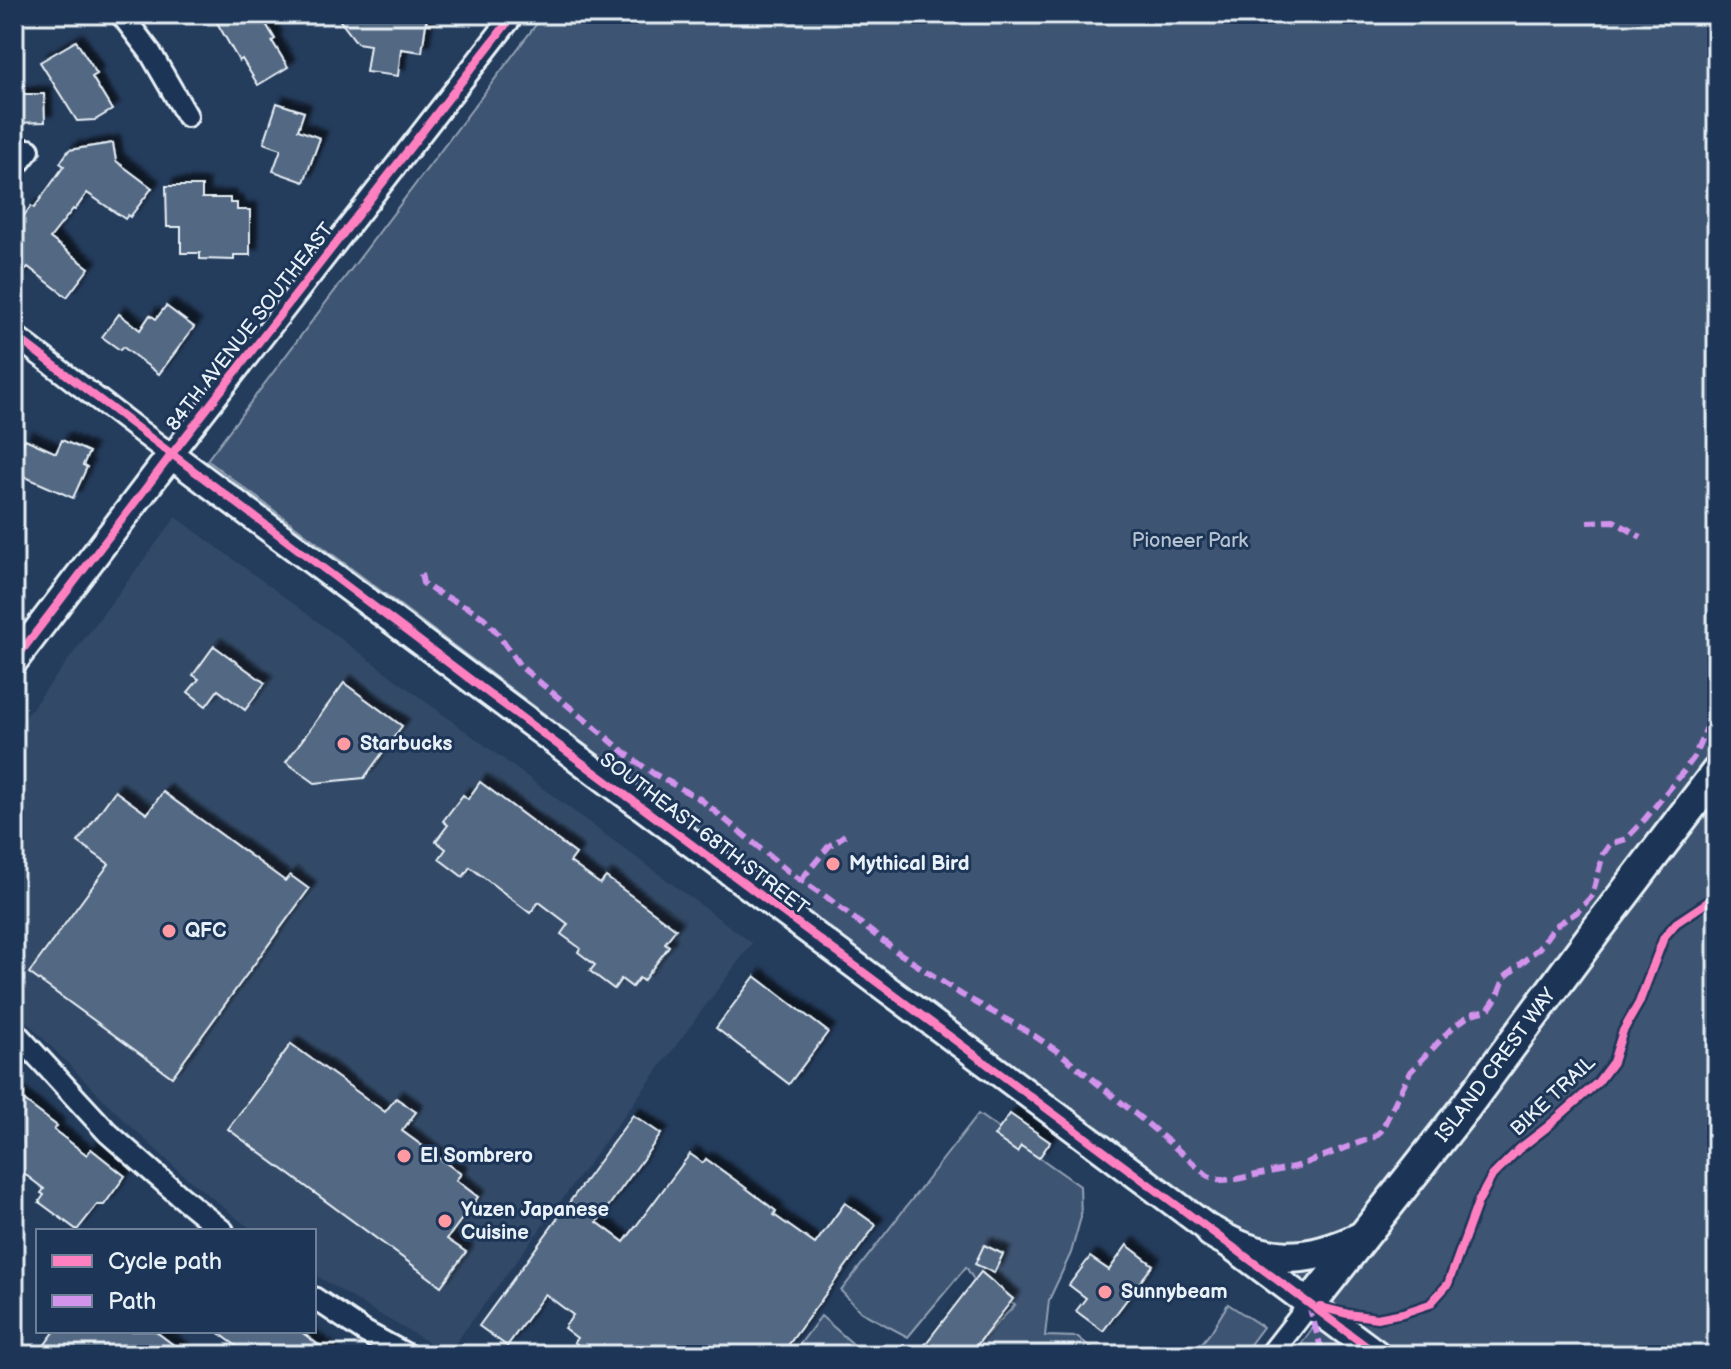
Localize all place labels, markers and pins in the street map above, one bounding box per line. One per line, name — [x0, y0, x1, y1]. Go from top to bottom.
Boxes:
place label: Starbucks — [360, 732, 452, 756]
marker: Starbucks — [335, 735, 353, 753]
place label: Mythical Bird — [849, 852, 969, 876]
marker: Mythical Bird — [824, 855, 842, 873]
place label: QFC — [185, 919, 226, 943]
marker: QFC — [160, 922, 178, 940]
place label: El Sombrero — [420, 1144, 533, 1168]
marker: El Sombrero — [395, 1147, 413, 1165]
place label: Yuzen Japanese Cuisine — [461, 1198, 609, 1245]
marker: Yuzen Japanese Cuisine — [436, 1212, 454, 1230]
place label: Sunnybeam — [1121, 1280, 1228, 1304]
marker: Sunnybeam — [1096, 1283, 1114, 1301]

